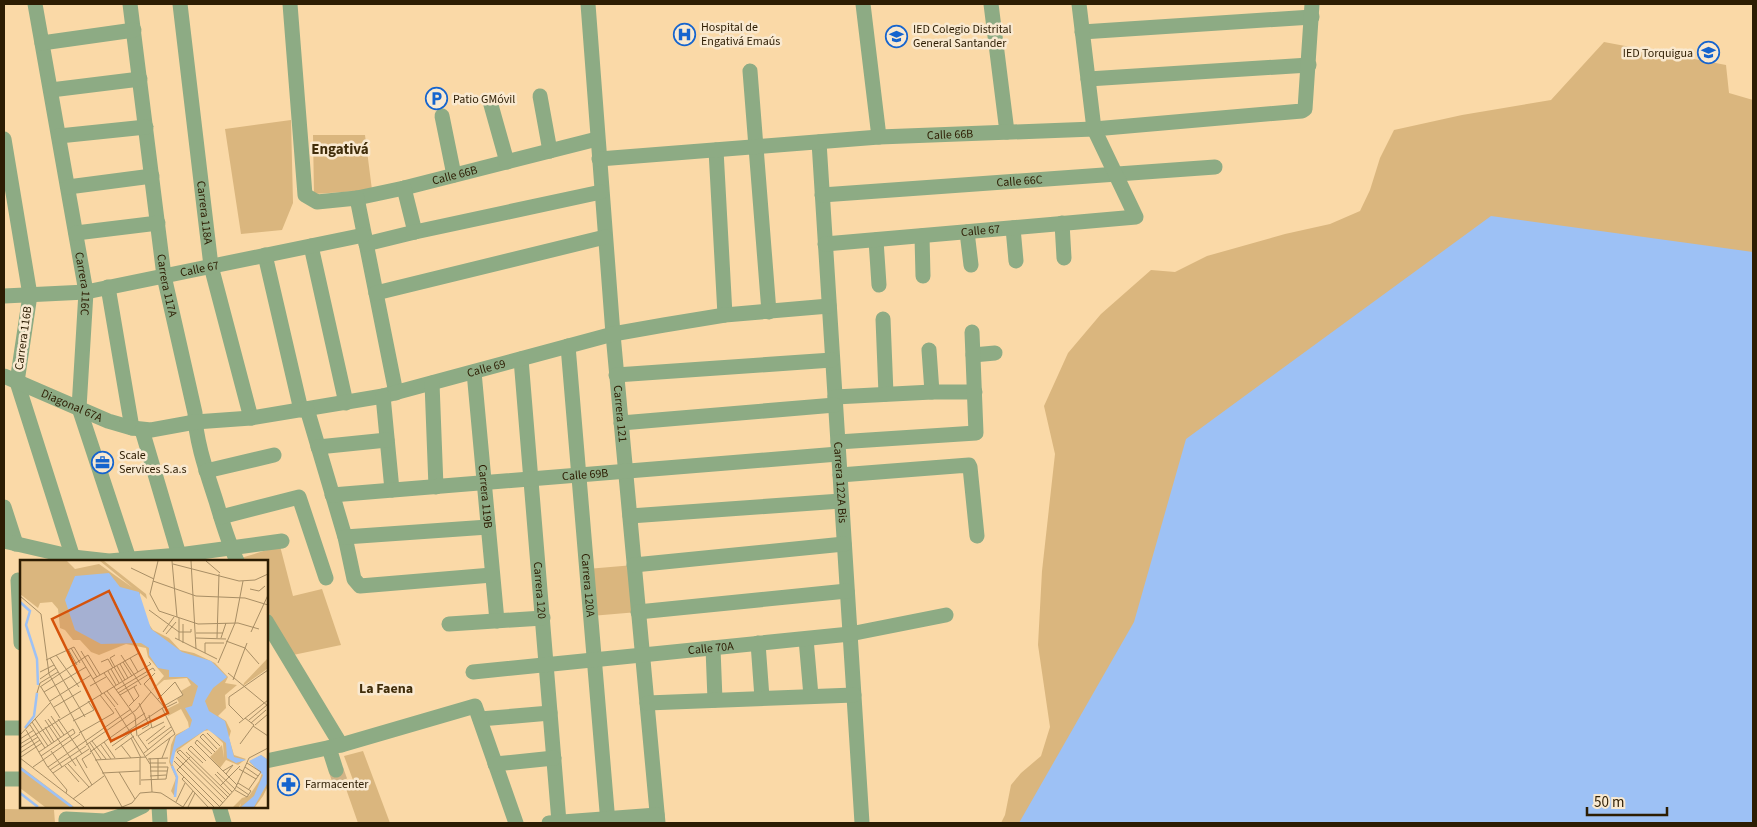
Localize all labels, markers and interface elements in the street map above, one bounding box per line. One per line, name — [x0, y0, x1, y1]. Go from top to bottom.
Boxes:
place label: Hospital de Engativá Emaús — [701, 19, 780, 50]
place label: IED Colegio Distrital General Santander — [913, 21, 1012, 52]
hospital icon: Hospital de Engativá Emaús — [673, 22, 697, 46]
school or university icon: IED Colegio Distrital General Santander — [885, 24, 909, 48]
school or university icon: IED Torquigua — [1697, 41, 1721, 65]
place label: IED Torquigua — [1623, 45, 1693, 62]
parking icon: Patio GMóvil — [425, 87, 449, 111]
place label: Patio GMóvil — [453, 91, 515, 108]
street label: Calle 66B — [927, 125, 974, 144]
district label: Engativá — [311, 139, 369, 160]
street label: Calle 66B — [430, 162, 479, 190]
street label: Calle 66C — [996, 171, 1043, 192]
street label: Carrera 118A — [192, 180, 216, 246]
street label: Calle 67 — [960, 221, 1001, 241]
street label: Carrera 116C — [70, 251, 94, 316]
street label: Carrera 117A — [152, 253, 181, 319]
street label: Calle 67 — [179, 257, 221, 281]
street label: Carrera 116B — [11, 305, 36, 371]
street label: Calle 69 — [465, 355, 508, 382]
street label: Carrera 121 — [609, 384, 631, 443]
street label: Diagonal 67A — [38, 385, 106, 427]
street label: Carrera 122A Bis — [829, 441, 851, 523]
place label: Scale Services S.a.s — [119, 447, 186, 478]
office icon: Scale Services S.a.s — [91, 450, 115, 474]
street label: Carrera 119B — [474, 464, 496, 529]
street label: Calle 69B — [561, 465, 609, 485]
street label: Carrera 120A — [576, 553, 599, 618]
inset map — [20, 560, 268, 807]
street label: Carrera 120 — [529, 561, 550, 620]
street label: Calle 70A — [687, 638, 735, 659]
district label: La Faena — [359, 679, 413, 699]
pharmacy icon: Farmacenter — [277, 772, 301, 796]
place label: Farmacenter — [305, 776, 369, 793]
scale bar — [1587, 784, 1667, 816]
text: 50 m — [1594, 792, 1624, 813]

